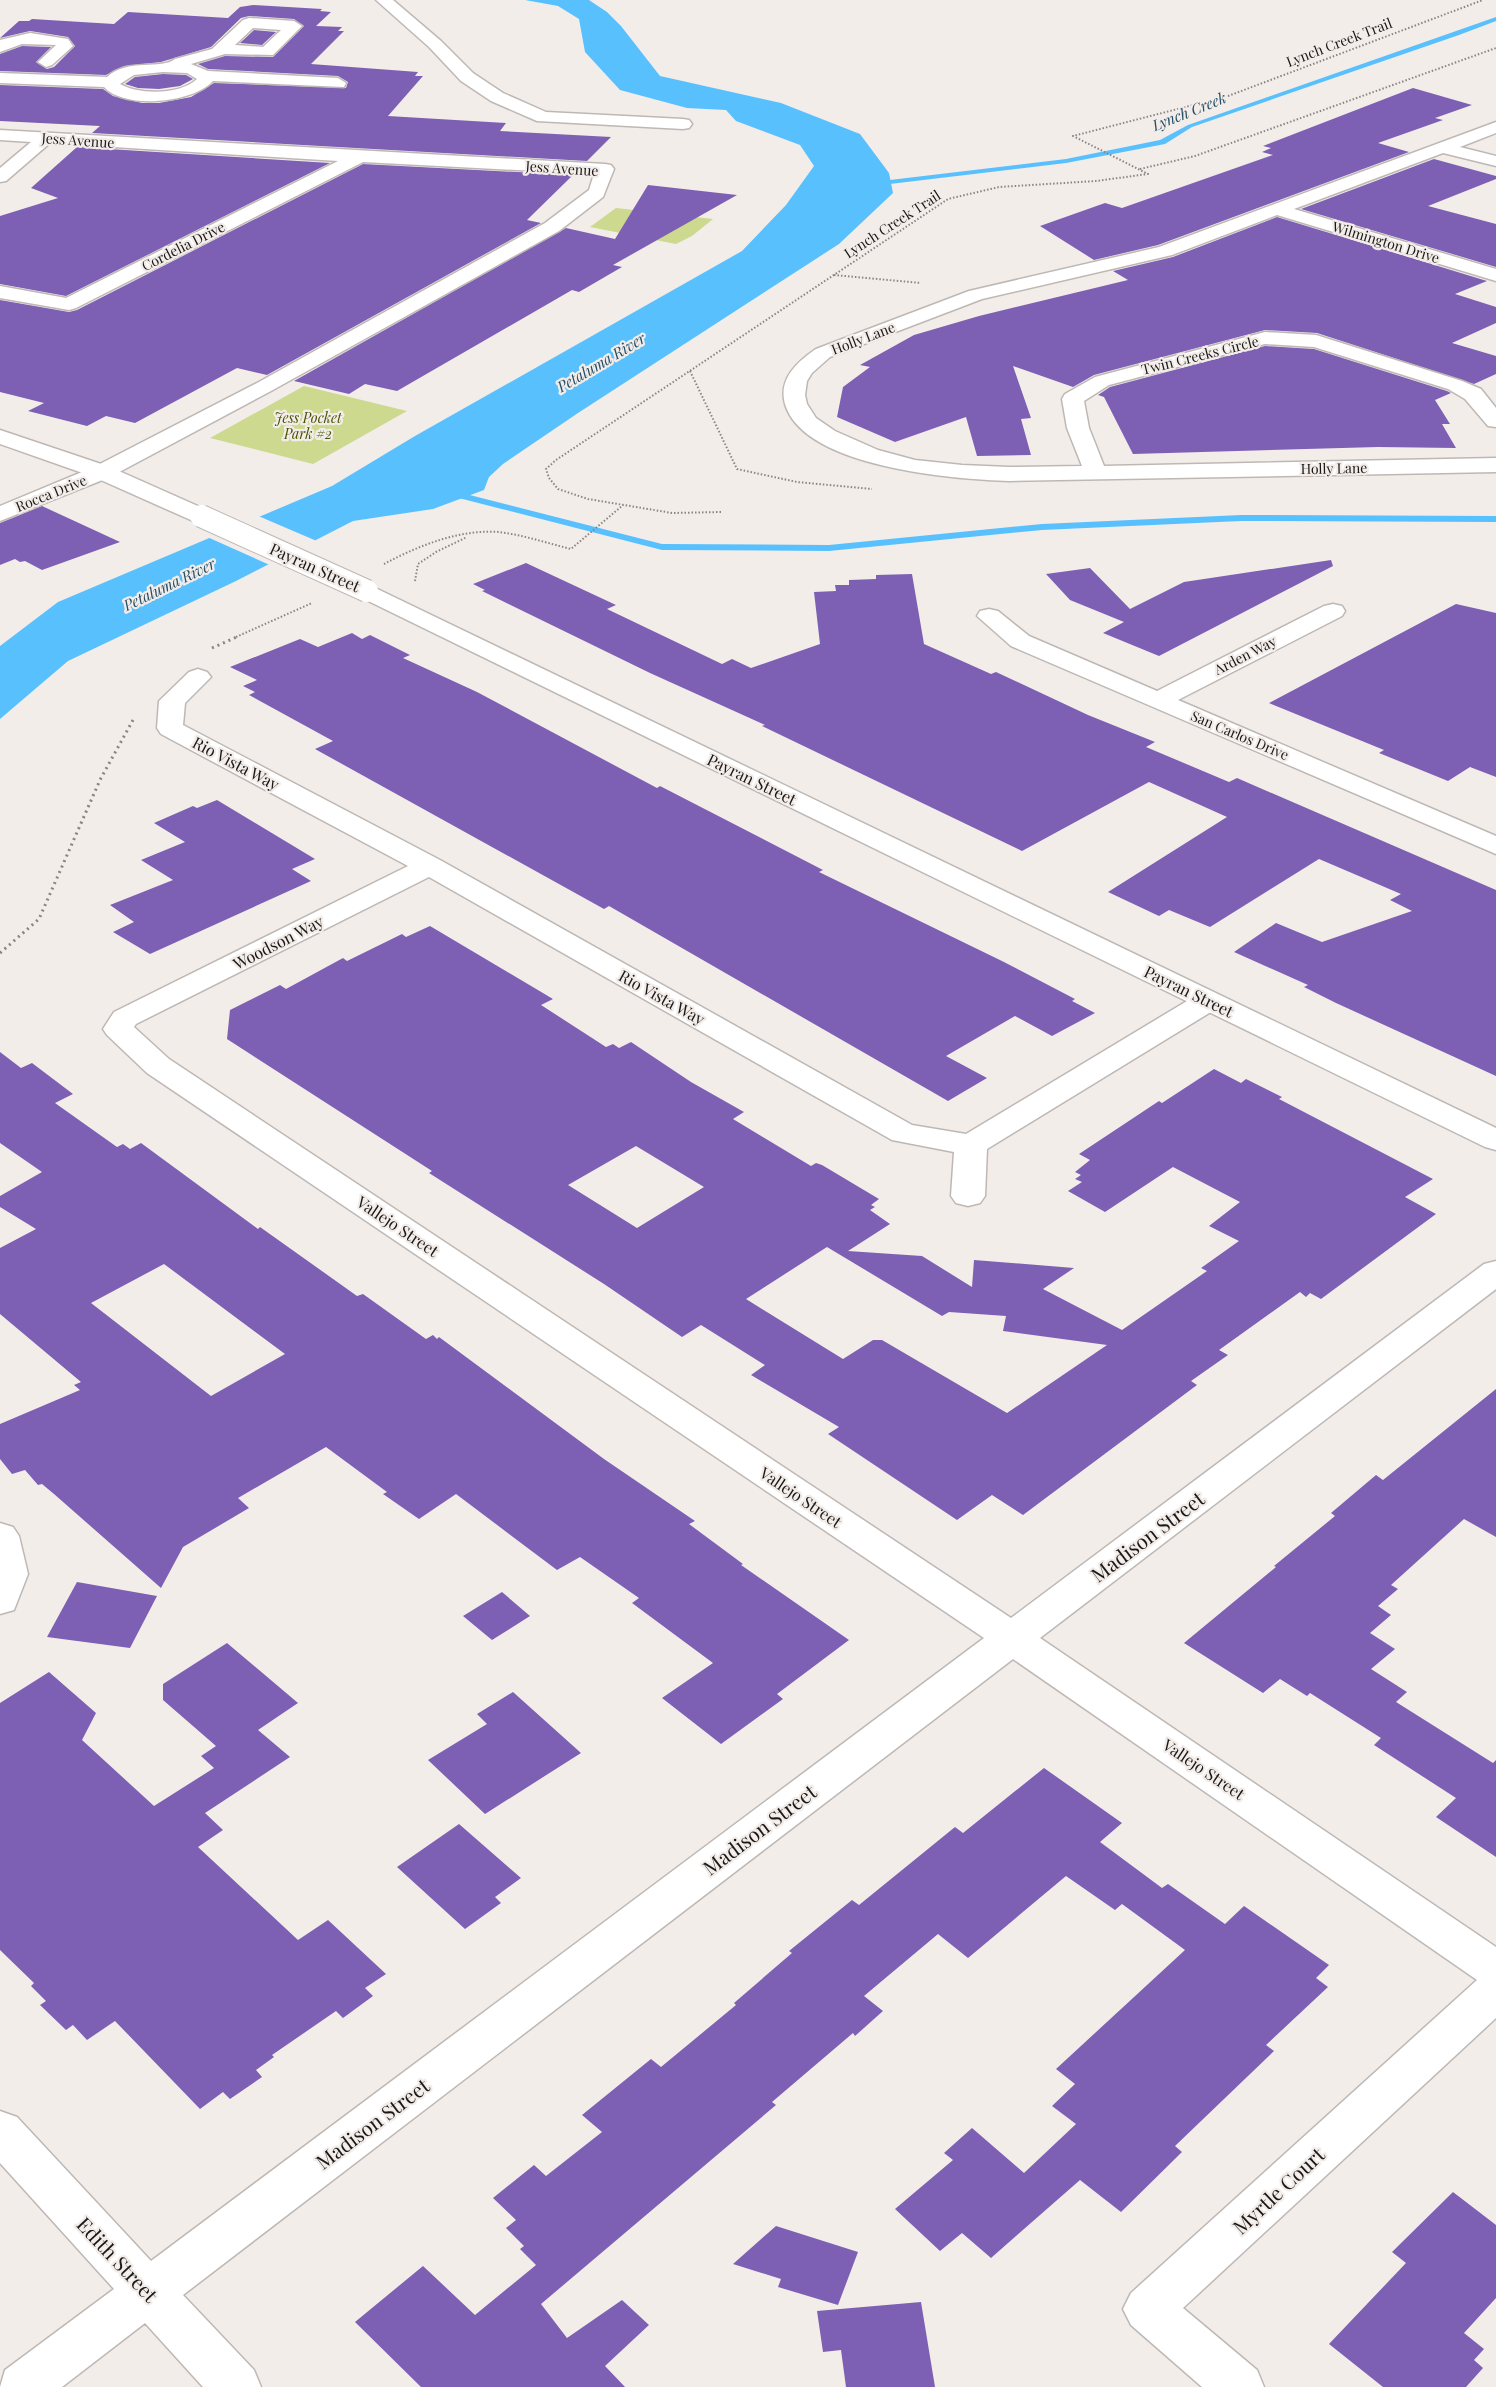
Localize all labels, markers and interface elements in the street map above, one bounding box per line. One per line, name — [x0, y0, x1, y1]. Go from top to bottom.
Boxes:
street label: Lynch Creek Trail — [1283, 13, 1395, 71]
water label: Lynch Creek — [1148, 87, 1229, 135]
street label: Jess Avenue — [40, 128, 115, 152]
street label: Jess Avenue — [524, 156, 599, 180]
street label: Lynch Creek Trail — [840, 186, 944, 262]
street label: Wilmington Drive — [1329, 216, 1442, 267]
street label: Cordelia Drive — [138, 217, 228, 275]
street label: Holly Lane — [828, 317, 898, 359]
water label: Petaluma River — [552, 327, 649, 397]
street label: Twin Creeks Circle — [1139, 331, 1261, 379]
park label: Jess Pocket Park #2 — [274, 408, 343, 443]
street label: Holly Lane — [1300, 458, 1368, 478]
street label: Rocca Drive — [13, 470, 89, 516]
street label: Payran Street — [267, 538, 364, 596]
water label: Petaluma River — [119, 553, 219, 615]
street label: Arden Way — [1210, 631, 1279, 679]
street label: San Carlos Drive — [1188, 706, 1292, 764]
street label: Rio Vista Way — [189, 731, 283, 795]
street label: Payran Street — [704, 748, 800, 810]
street label: Woodson Way — [228, 910, 327, 974]
street label: Payran Street — [1141, 960, 1237, 1022]
street label: Rio Vista Way — [615, 965, 709, 1029]
street label: Vallejo Street — [352, 1190, 443, 1261]
street label: Vallejo Street — [755, 1461, 846, 1532]
street label: Madison Street — [1085, 1484, 1210, 1587]
street label: Vallejo Street — [1158, 1733, 1249, 1804]
street label: Madison Street — [697, 1777, 822, 1880]
street label: Madison Street — [310, 2071, 435, 2174]
street label: Myrtle Court — [1226, 2140, 1330, 2239]
street label: Edith Street — [72, 2211, 165, 2308]

